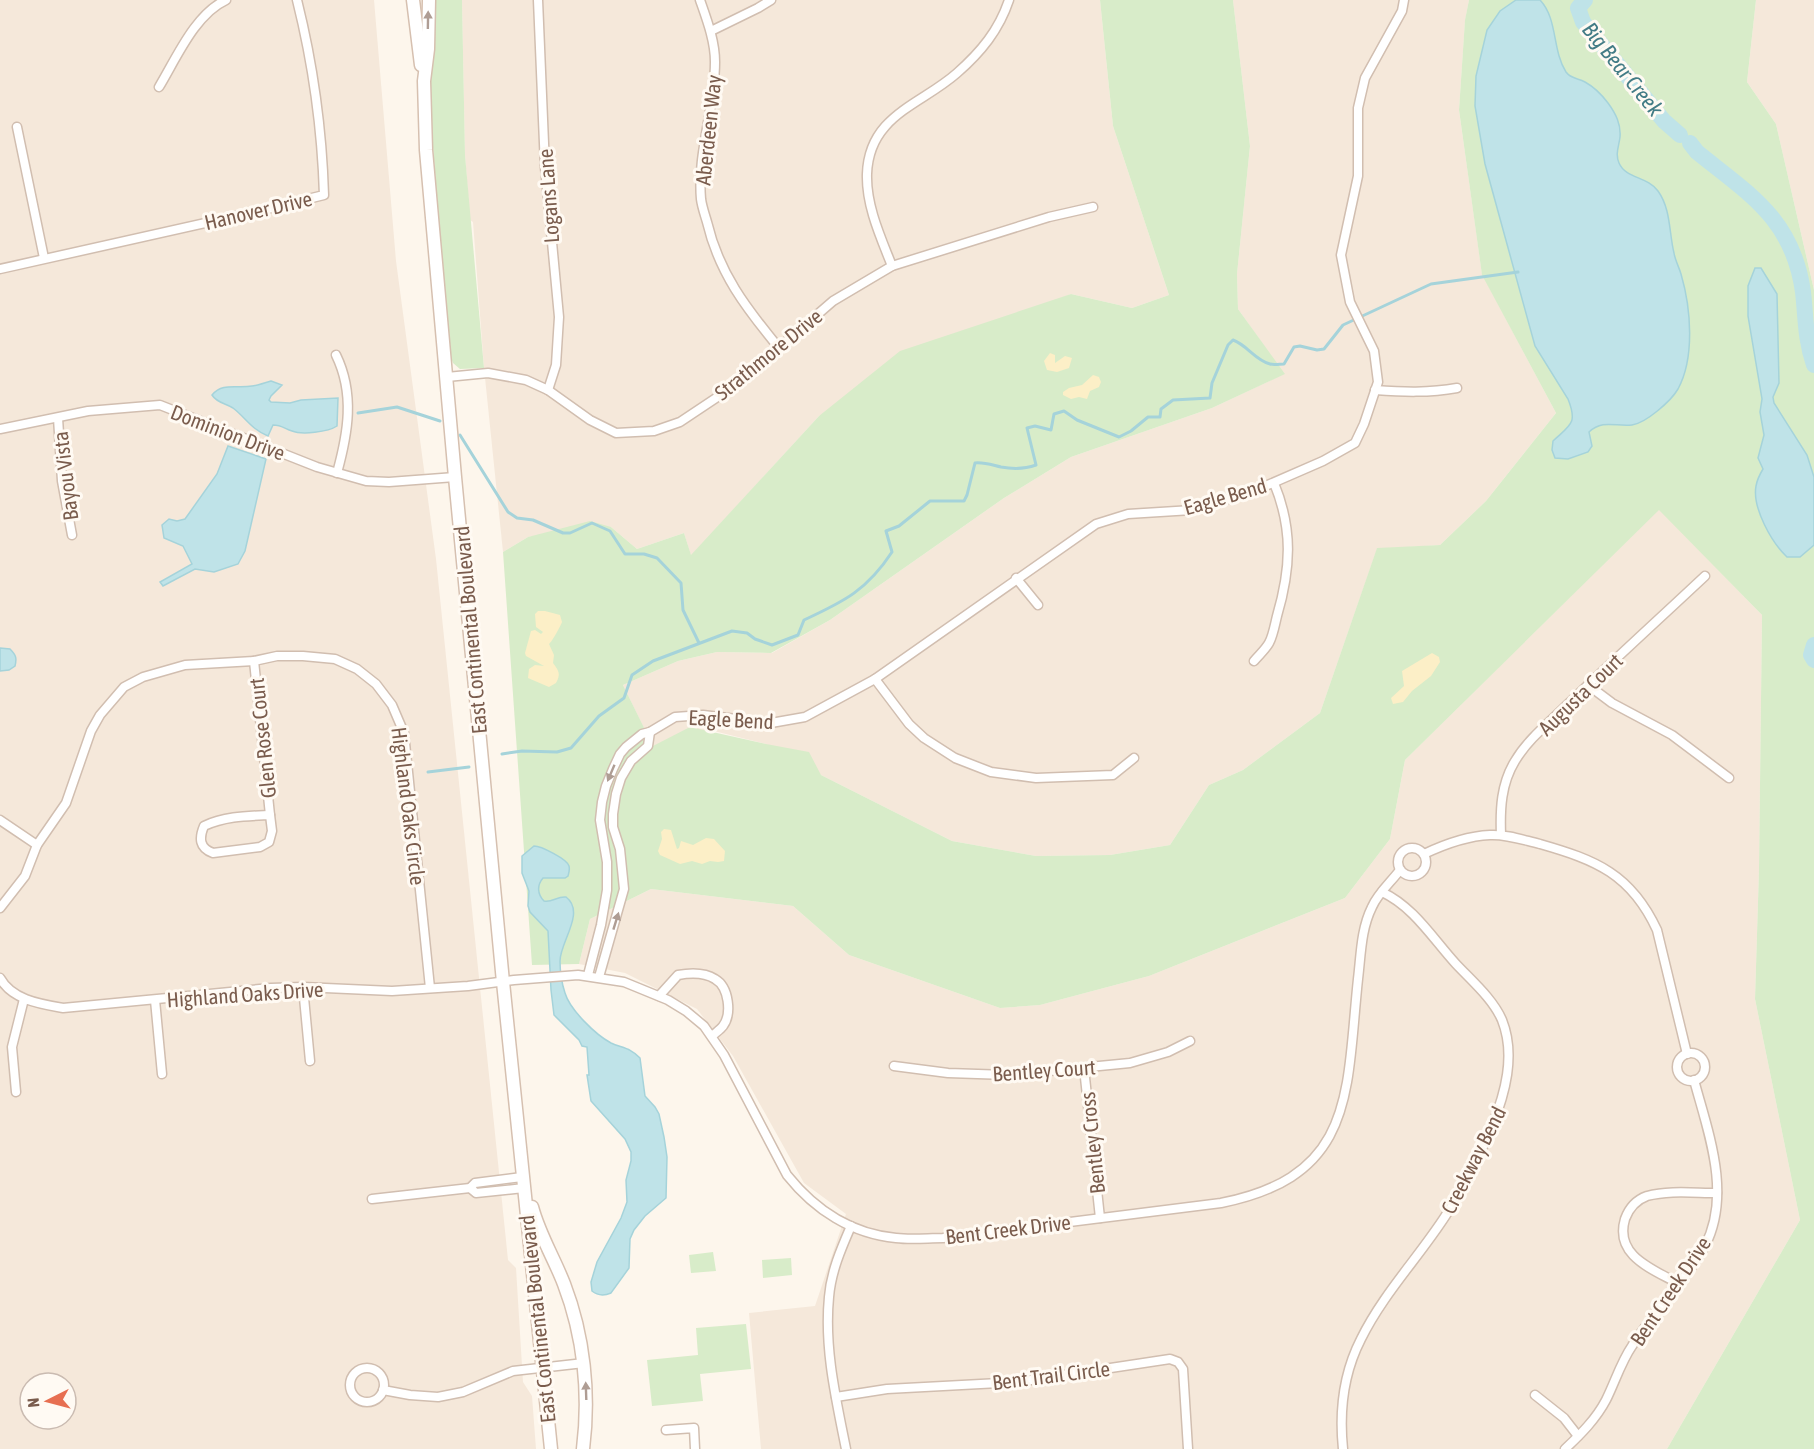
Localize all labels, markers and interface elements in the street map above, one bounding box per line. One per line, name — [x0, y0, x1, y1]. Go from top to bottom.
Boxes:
one-way arrow — [424, 10, 433, 29]
water label: Big Bear Creek — [1577, 17, 1669, 122]
street label: Aberdeen Way — [690, 73, 726, 186]
street label: Logans Lane — [533, 148, 563, 244]
street label: Hanover Drive — [202, 186, 314, 234]
street label: Strathmore Drive — [710, 303, 826, 405]
street label: Dominion Drive — [168, 399, 288, 465]
street label: Bayou Vista — [48, 430, 82, 522]
street label: Eagle Bend — [1181, 473, 1269, 519]
street label: East Continental Boulevard — [449, 525, 491, 735]
street label: Augusta Court — [1533, 648, 1627, 740]
street label: Glen Rose Court — [244, 677, 280, 799]
street label: Eagle Bend — [688, 705, 774, 733]
street label: Highland Oaks Circle — [387, 725, 431, 887]
one-way arrow — [606, 764, 616, 782]
one-way arrow — [612, 912, 621, 930]
street label: Highland Oaks Drive — [166, 977, 324, 1011]
street label: Bentley Court — [992, 1054, 1096, 1086]
street label: Bentley Cross — [1075, 1091, 1109, 1195]
street label: Creekway Bend — [1436, 1102, 1510, 1218]
street label: Bent Creek Drive — [944, 1209, 1072, 1249]
street label: East Continental Boulevard — [514, 1214, 560, 1424]
street label: Bent Creek Drive — [1625, 1232, 1715, 1350]
street label: Bent Trail Circle — [991, 1356, 1111, 1394]
north arrow — [18, 1371, 78, 1431]
one-way arrow — [581, 1381, 590, 1400]
text: N — [24, 1397, 43, 1408]

